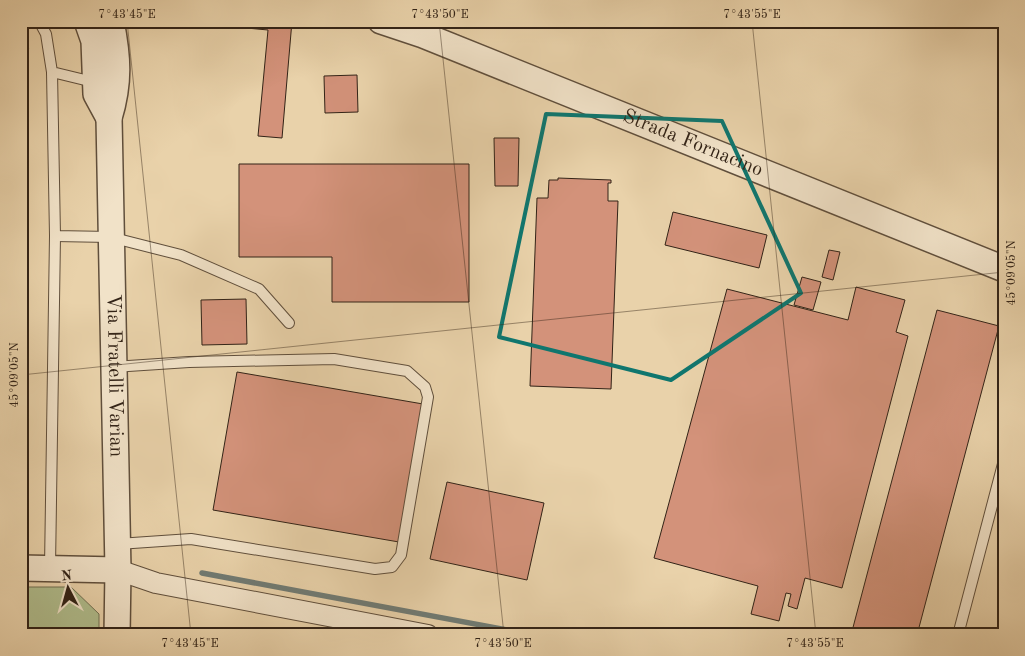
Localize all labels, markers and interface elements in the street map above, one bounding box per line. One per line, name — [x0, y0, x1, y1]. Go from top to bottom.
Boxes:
text: 7°43'45"E — [98, 8, 156, 21]
text: 7°43'50"E — [411, 8, 469, 21]
text: 7°43'55"E — [723, 8, 781, 21]
street label: Strada Fornacino — [620, 106, 766, 181]
text: 45°09'05"N — [1005, 240, 1018, 306]
street label: Via Fratelli Varian — [103, 294, 126, 458]
text: 45°09'05"N — [8, 342, 21, 408]
north arrow — [42, 564, 92, 614]
text: N — [61, 569, 73, 584]
text: 7°43'45"E — [161, 637, 219, 650]
text: 7°43'50"E — [474, 637, 532, 650]
text: 7°43'55"E — [786, 637, 844, 650]

